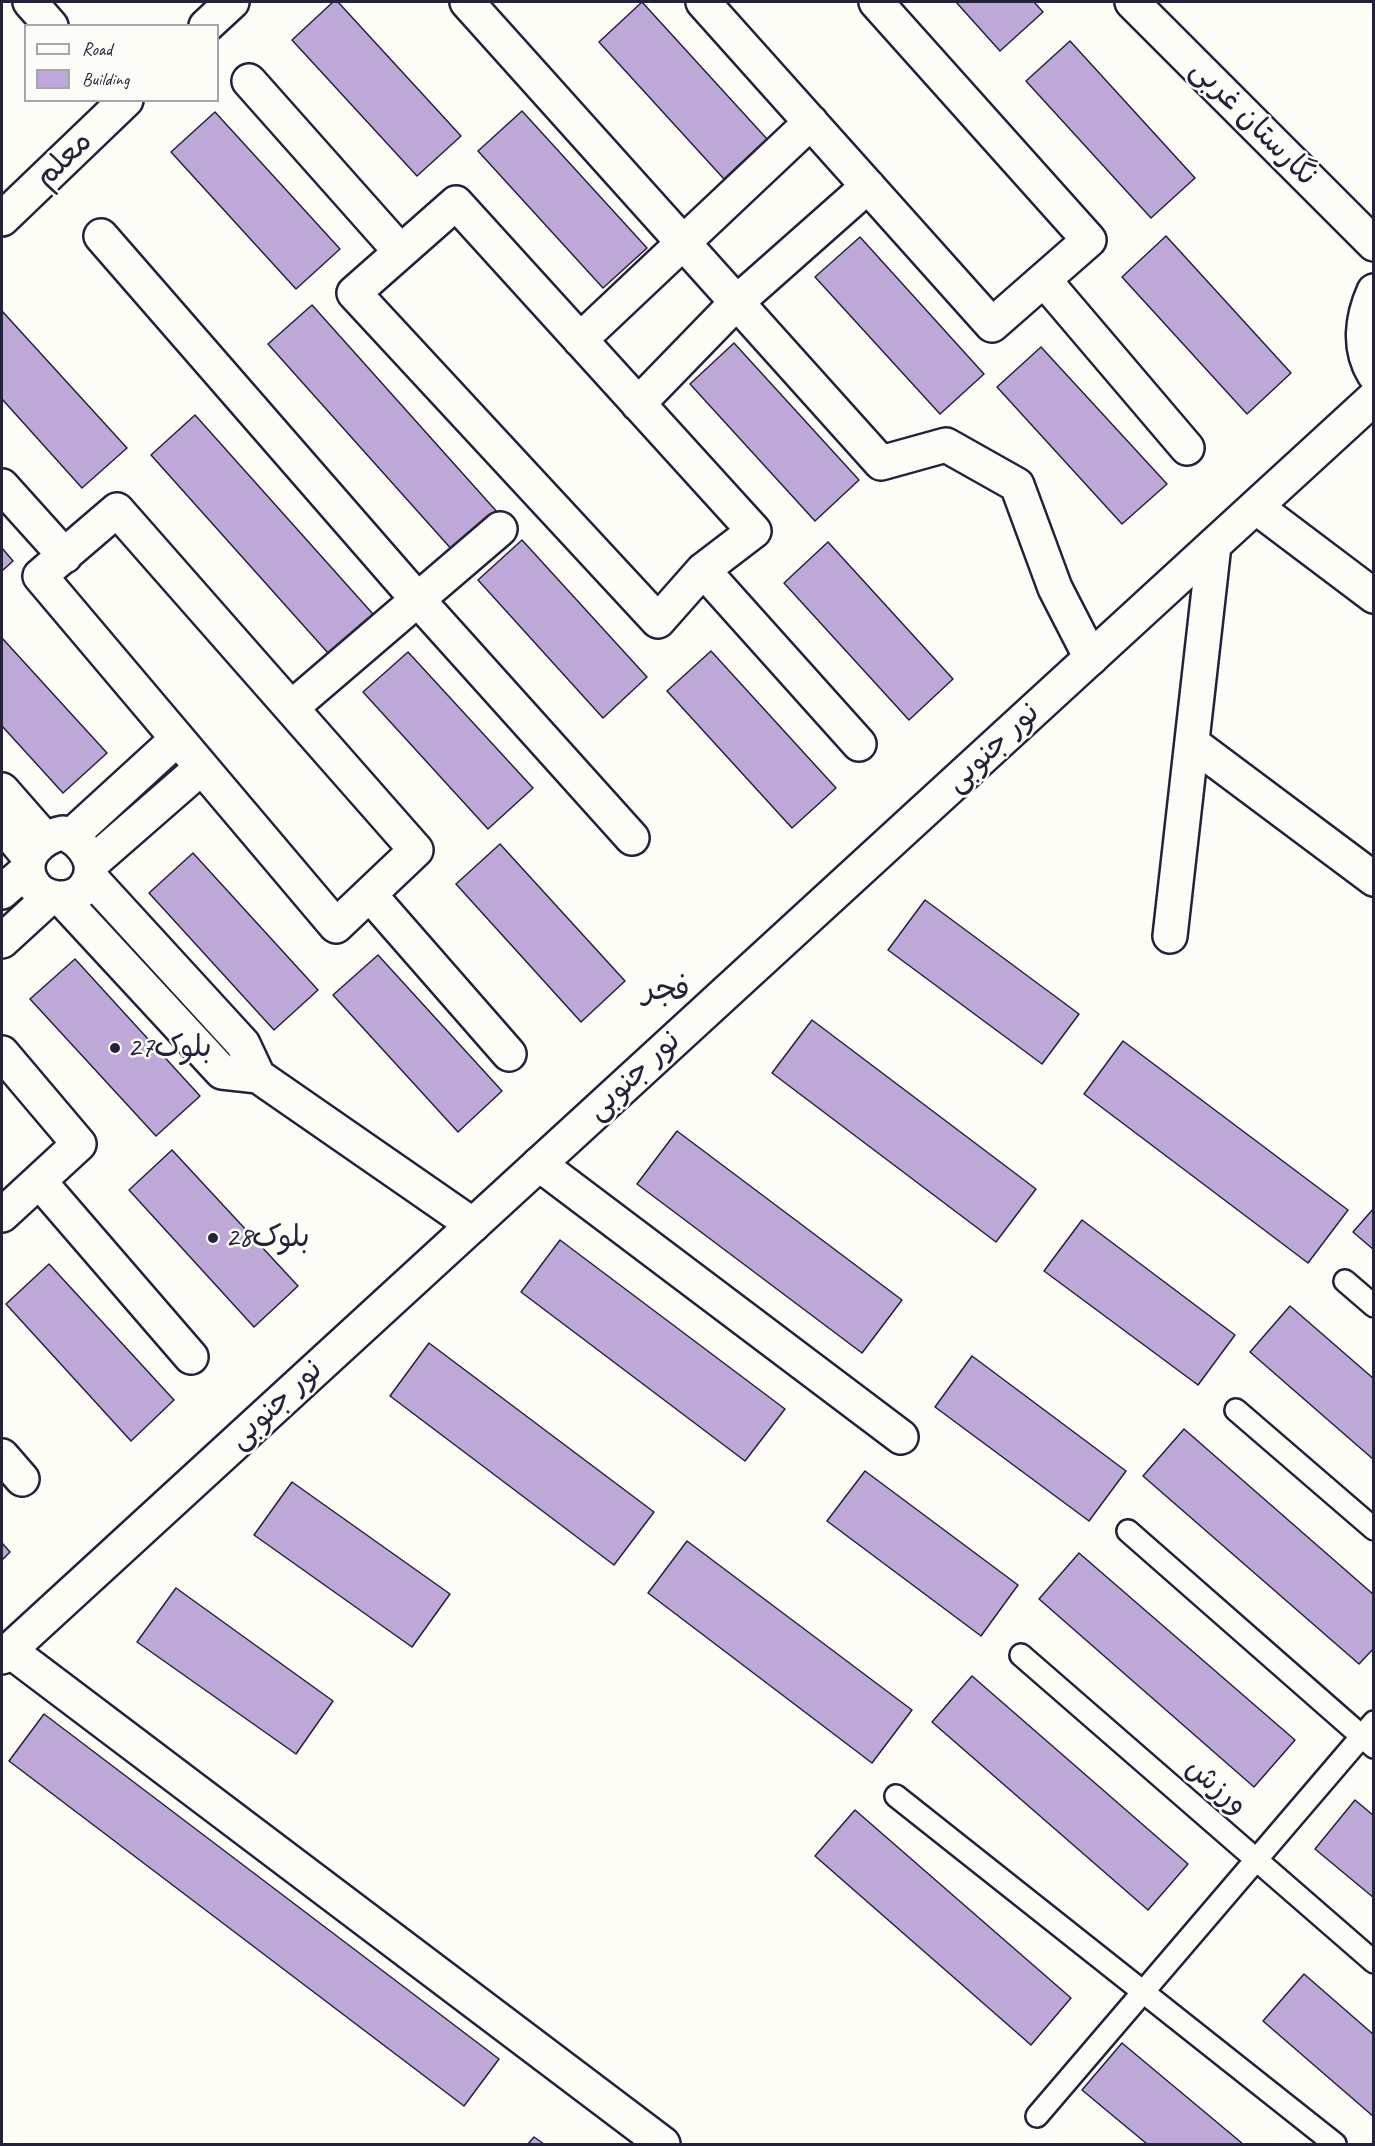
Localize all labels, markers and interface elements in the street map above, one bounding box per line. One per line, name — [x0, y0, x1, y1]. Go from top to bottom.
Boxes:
legend — [24, 24, 219, 102]
text: Road — [82, 38, 112, 60]
street label: نگارستان غربی — [1182, 52, 1324, 194]
text: Building — [82, 68, 129, 90]
street label: معلم — [28, 124, 100, 196]
street label: نور جنوبی — [939, 696, 1047, 800]
district label: فجر — [642, 972, 690, 1010]
street label: نور جنوبی — [580, 1024, 688, 1128]
place label: بلوک27 — [127, 1030, 212, 1066]
marker: بلوک27 — [108, 1041, 122, 1055]
place label: بلوک28 — [225, 1220, 310, 1256]
marker: بلوک28 — [206, 1231, 220, 1245]
street label: نور جنوبی — [222, 1353, 330, 1457]
street label: ورزش — [1178, 1750, 1254, 1824]

